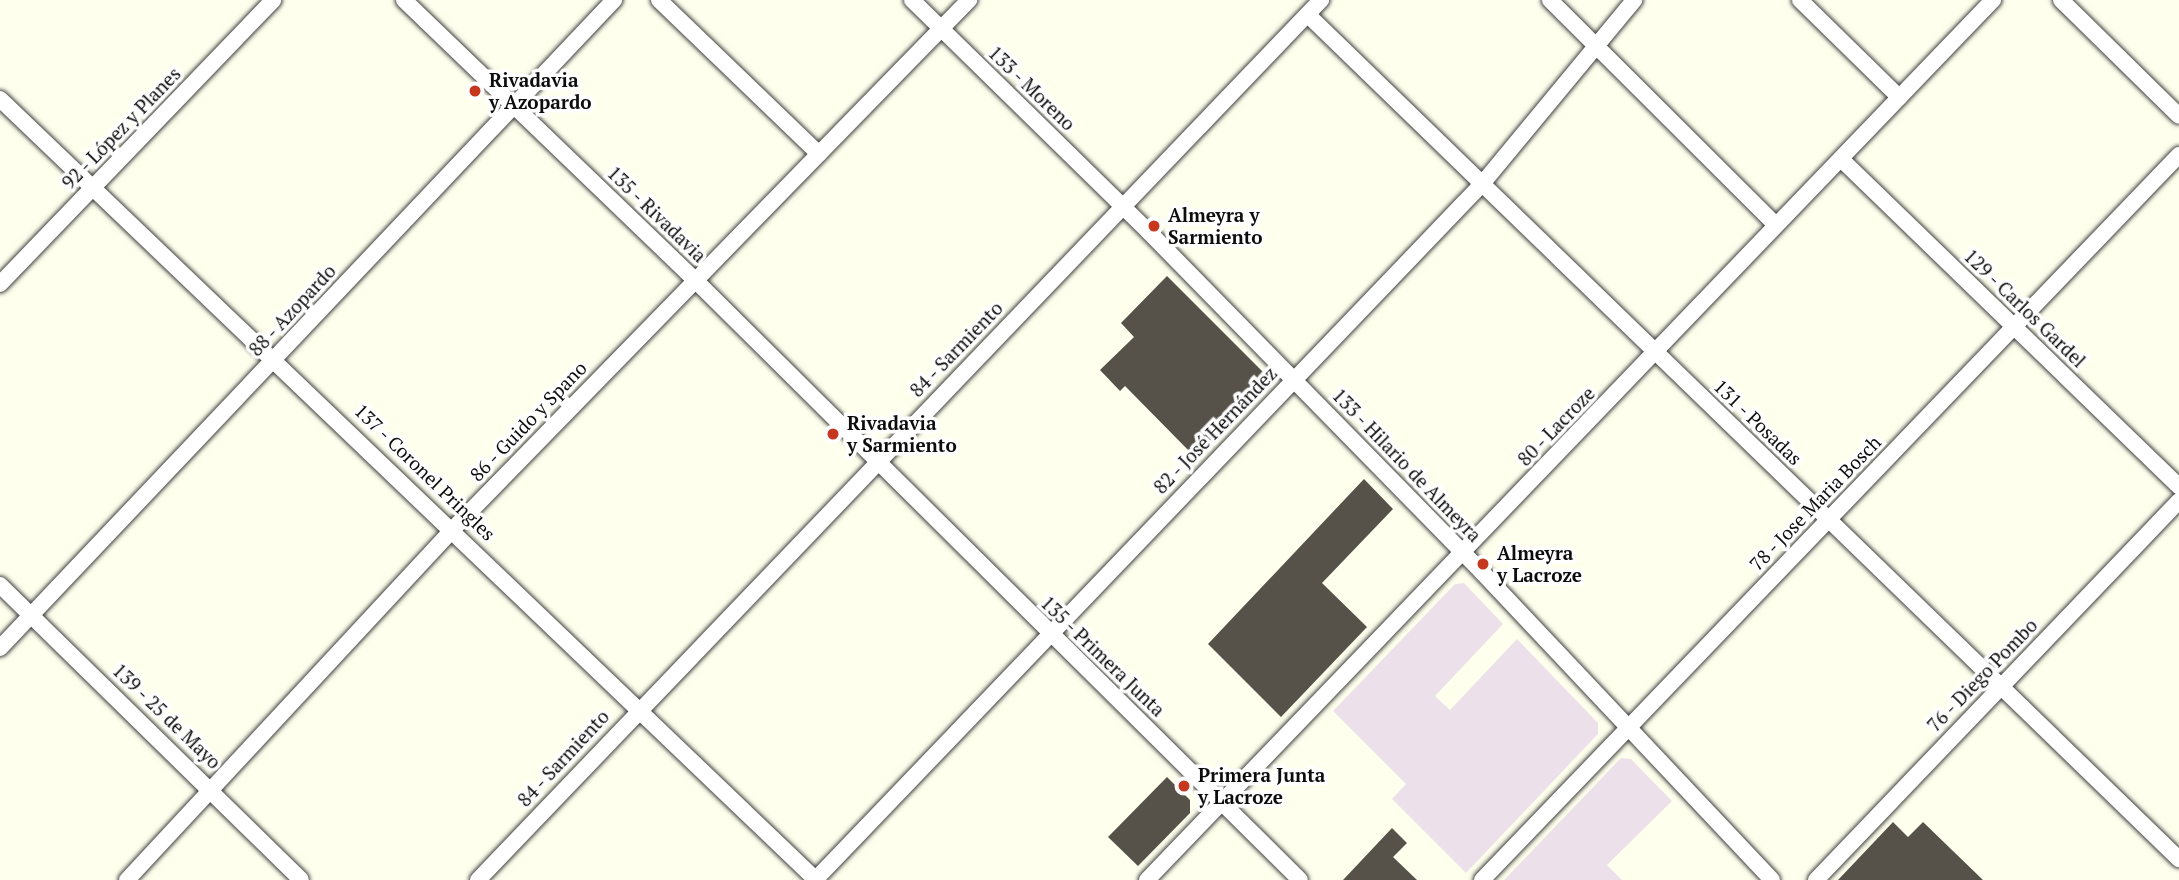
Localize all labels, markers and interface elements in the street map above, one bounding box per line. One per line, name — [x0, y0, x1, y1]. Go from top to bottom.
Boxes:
street label: 133 - Moreno — [983, 40, 1081, 136]
street label: 92 - López y Planes — [56, 62, 186, 194]
place label: Rivadavia y Azopardo — [489, 69, 592, 113]
marker: Rivadavia y Azopardo — [467, 83, 483, 99]
street label: 135 - Rivadavia — [602, 161, 712, 267]
place label: Almeyra y Sarmiento — [1168, 204, 1263, 248]
marker: Almeyra y Sarmiento — [1146, 218, 1162, 234]
street label: 129 - Carlos Gardel — [1959, 244, 2091, 372]
street label: 88 - Azopardo — [243, 259, 341, 361]
street label: 84 - Sarmiento — [904, 296, 1008, 402]
street label: 86 - Guido y Spano — [464, 356, 592, 486]
street label: 82 - José Hernández — [1148, 361, 1282, 499]
street label: 131 - Posadas — [1709, 374, 1807, 470]
street label: 80 - Lacroze — [1512, 381, 1600, 471]
street label: 133 - Hilario de Almeyra — [1327, 383, 1487, 547]
street label: 137 - Coronel Pringles — [349, 398, 501, 546]
place label: Rivadavia y Sarmiento — [847, 412, 957, 456]
marker: Rivadavia y Sarmiento — [825, 426, 841, 442]
street label: 78 - Jose Maria Bosch — [1744, 430, 1886, 576]
place label: Almeyra y Lacroze — [1497, 542, 1582, 586]
marker: Almeyra y Lacroze — [1475, 556, 1491, 572]
street label: 135 - Primera Junta — [1036, 591, 1170, 721]
street label: 76 - Diego Pombo — [1922, 613, 2042, 737]
street label: 139 - 25 de Mayo — [108, 658, 226, 774]
street label: 84 - Sarmiento — [512, 704, 614, 812]
place label: Primera Junta y Lacroze — [1198, 764, 1325, 808]
marker: Primera Junta y Lacroze — [1176, 778, 1192, 794]

